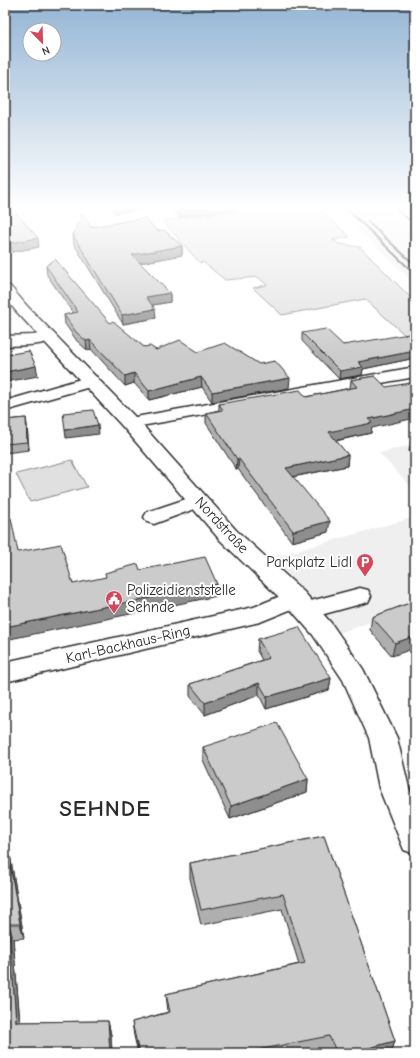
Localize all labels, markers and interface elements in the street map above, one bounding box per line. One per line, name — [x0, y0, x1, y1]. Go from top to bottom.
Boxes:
north arrow — [22, 22, 62, 62]
text: N — [40, 43, 52, 58]
street label: Nordstraße — [191, 493, 253, 557]
parking icon: Parkplatz Lidl — [355, 552, 375, 577]
place label: Parkplatz Lidl — [266, 553, 352, 571]
place label: Polizeidienststelle Sehnde — [127, 581, 236, 616]
public building icon: Polizeidienststelle Sehnde — [104, 589, 124, 614]
street label: Karl-Backhaus-Ring — [64, 621, 192, 667]
district label: SEHNDE — [59, 795, 151, 822]

